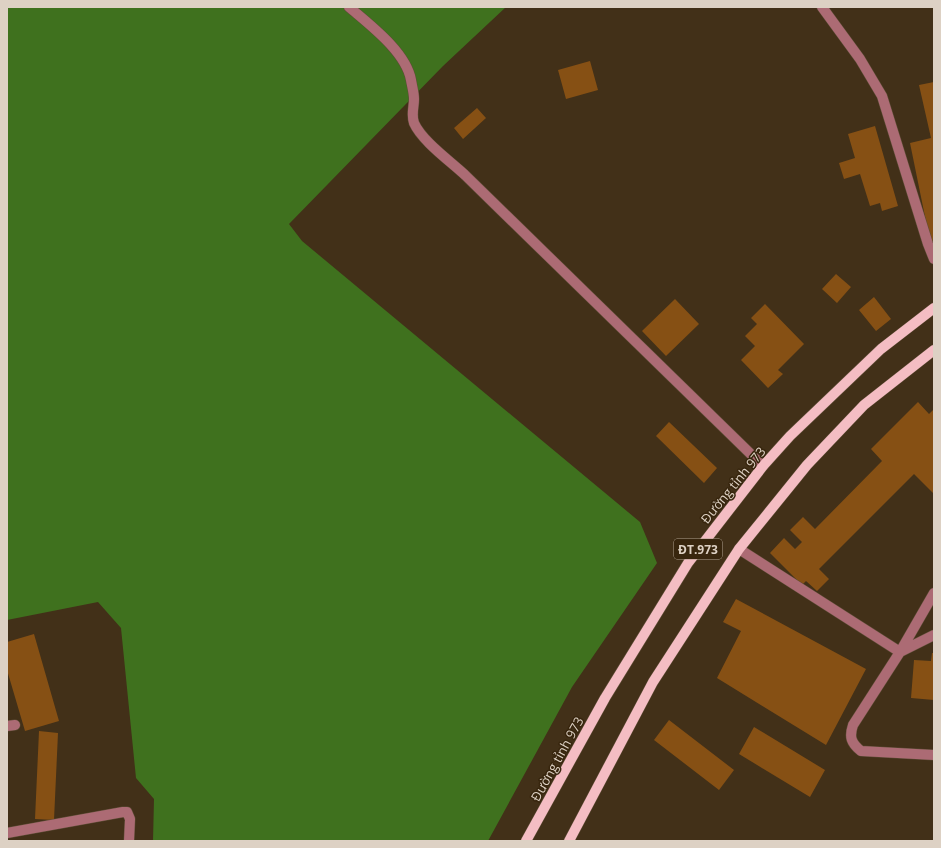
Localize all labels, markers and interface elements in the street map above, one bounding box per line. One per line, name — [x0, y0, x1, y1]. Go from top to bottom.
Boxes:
street label: Đường tỉnh 973 — [696, 443, 770, 527]
road number: ĐT.973 — [674, 539, 722, 559]
street label: Đường tỉnh 973 — [526, 714, 588, 804]

